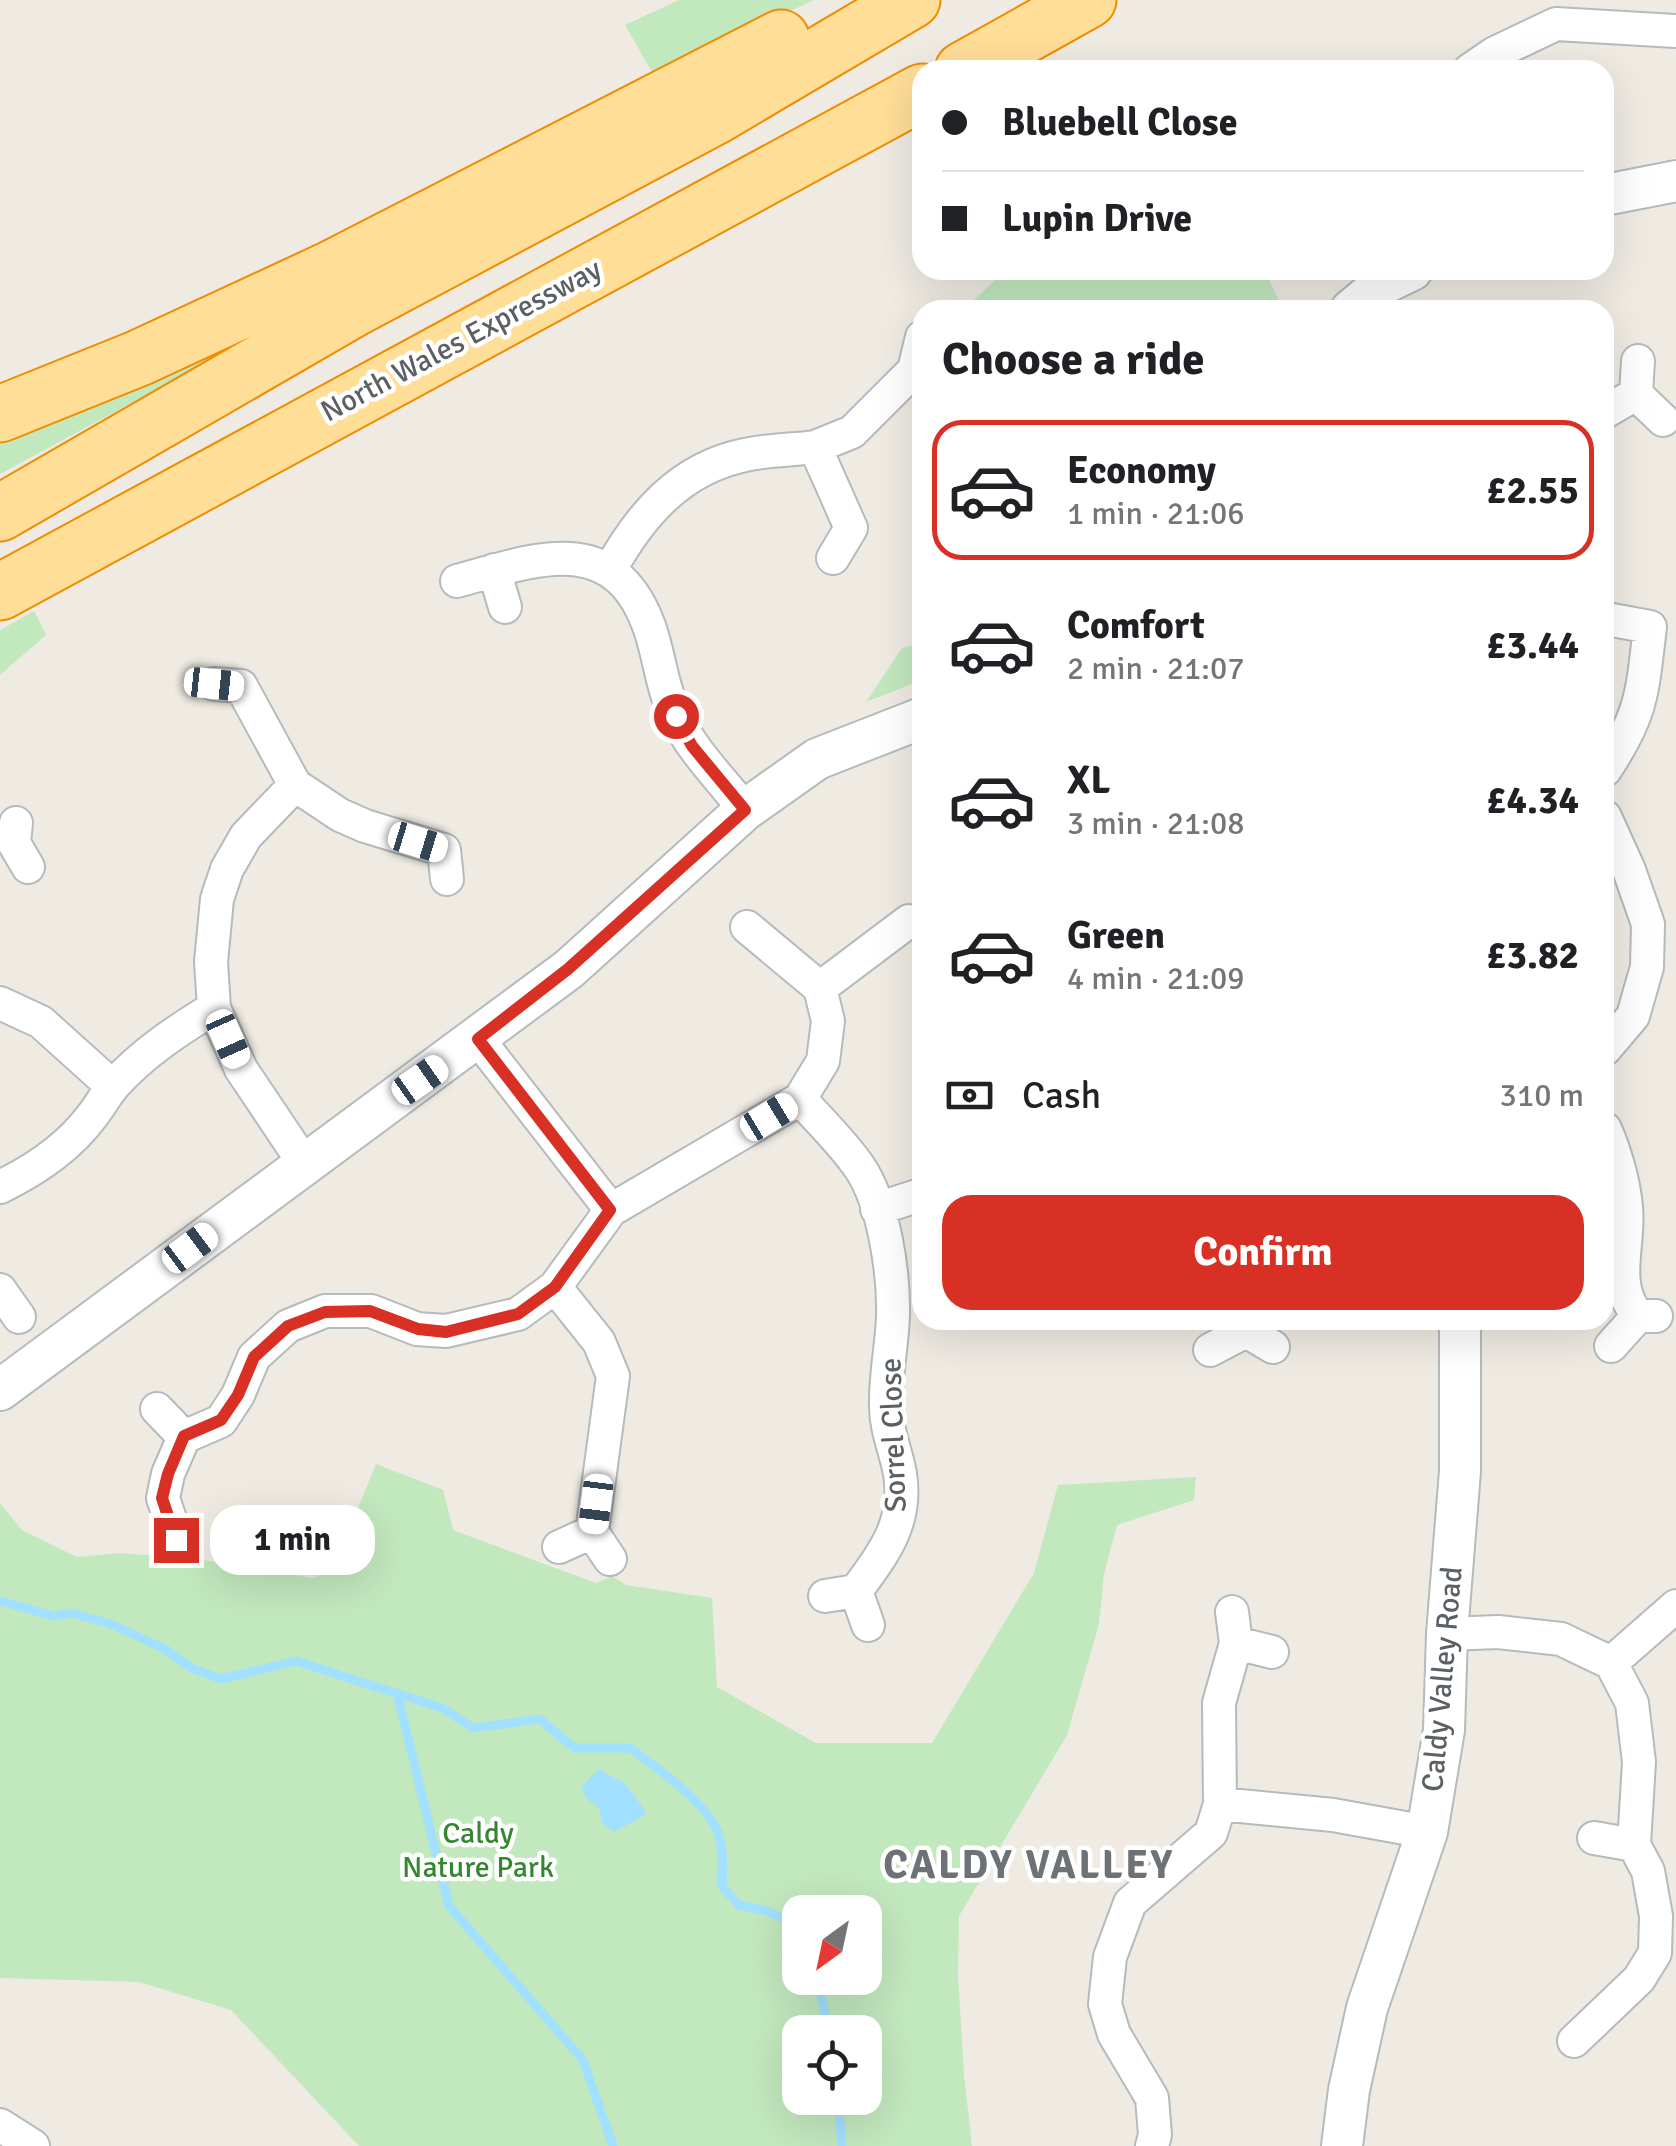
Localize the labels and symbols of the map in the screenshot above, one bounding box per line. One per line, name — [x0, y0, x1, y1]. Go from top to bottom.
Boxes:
street label: North Wales Expressway — [315, 251, 608, 430]
car — [183, 666, 245, 702]
route start — [654, 694, 699, 739]
car — [385, 819, 451, 865]
car — [202, 1005, 254, 1073]
car — [387, 1051, 453, 1109]
car — [736, 1089, 802, 1145]
car — [157, 1218, 223, 1278]
street label: Sorrel Close — [872, 1357, 915, 1513]
car — [577, 1472, 615, 1536]
callout: 1 min — [211, 1505, 376, 1575]
route end — [154, 1518, 199, 1563]
street label: Caldy Valley Road — [1414, 1565, 1471, 1793]
park label: Caldy Nature Park — [402, 1815, 554, 1886]
district label: CALDY VALLEY — [883, 1840, 1175, 1890]
north arrow — [782, 1895, 882, 1995]

